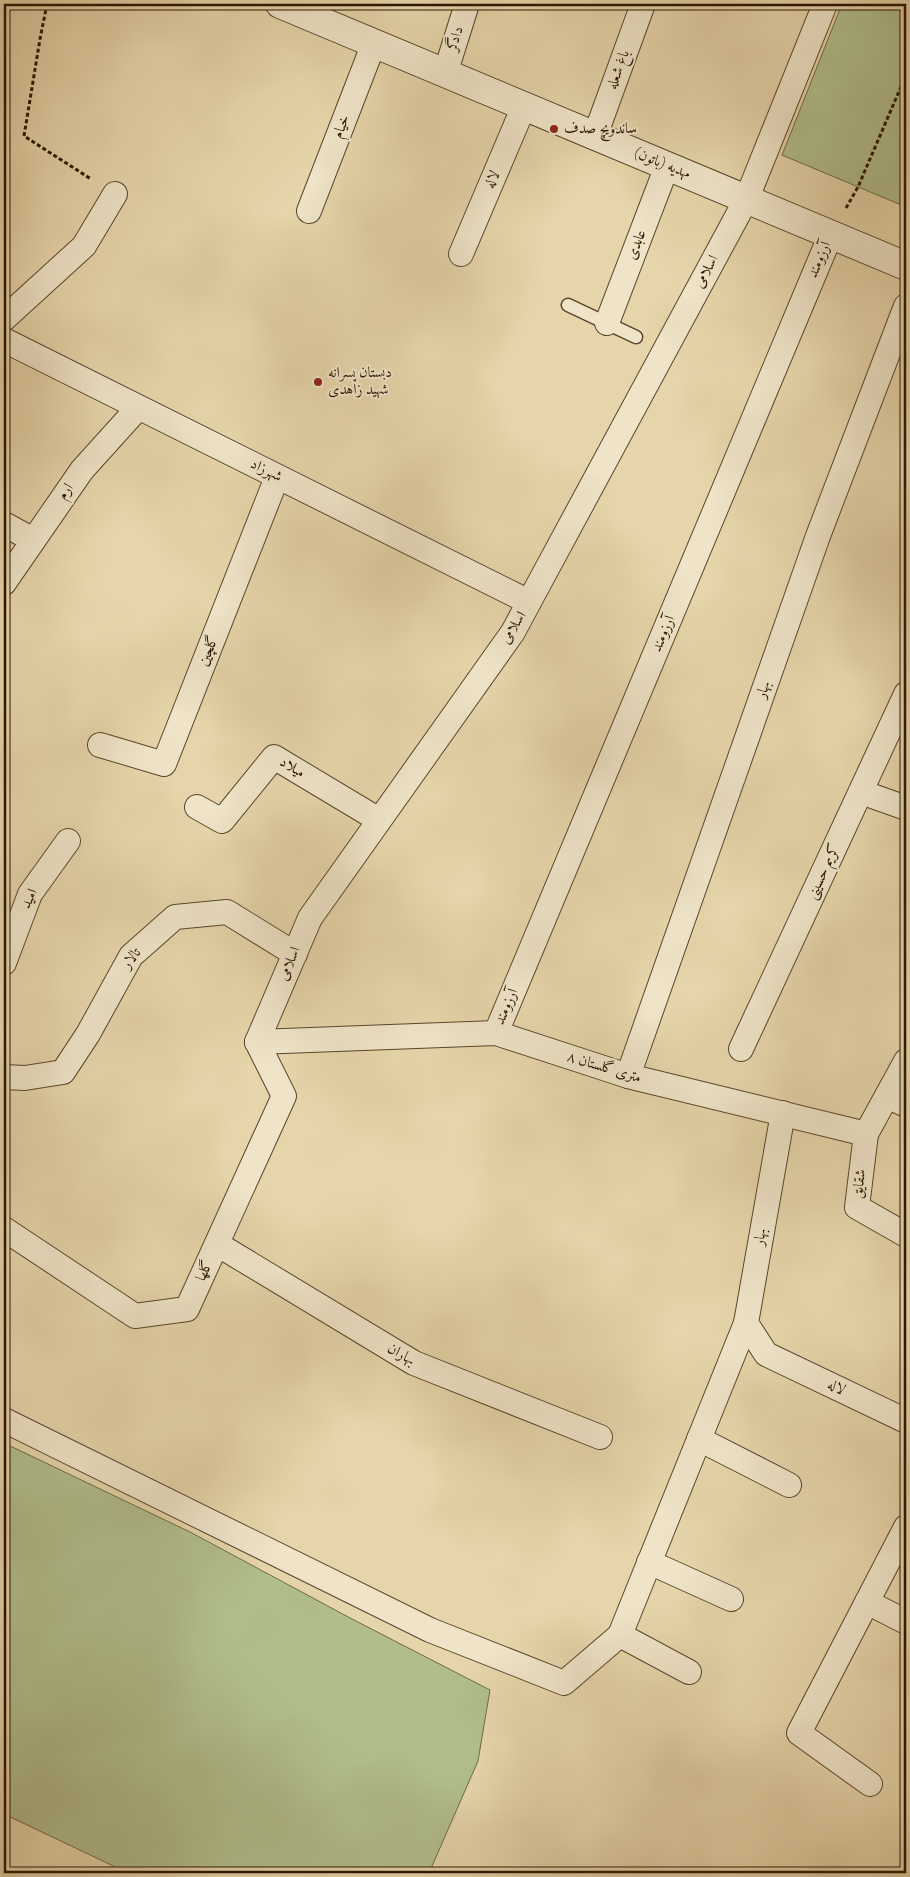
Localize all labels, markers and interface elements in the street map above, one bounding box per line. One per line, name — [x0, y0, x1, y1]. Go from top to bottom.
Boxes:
street label: دادگر — [441, 24, 470, 56]
street label: باغ شعله — [602, 47, 637, 93]
street label: خیام — [328, 112, 357, 142]
place label: ساندویچ صدف — [564, 119, 637, 142]
marker: ساندویچ صدف — [548, 123, 560, 135]
street label: مهدیه (باتون) — [631, 143, 694, 185]
street label: لاله — [480, 168, 506, 192]
street label: عابدی — [622, 227, 652, 263]
street label: آرزومند — [803, 237, 838, 281]
street label: اسلامی — [689, 252, 725, 292]
place label: دبستان پسرانه شهید زاهدی — [328, 363, 392, 401]
marker: دبستان پسرانه شهید زاهدی — [312, 376, 324, 388]
street label: شهرزاد — [246, 454, 286, 488]
street label: ارم — [53, 479, 80, 505]
street label: اسلامی — [496, 608, 532, 648]
street label: آرزومند — [647, 611, 682, 655]
street label: گلچین — [193, 633, 225, 669]
street label: بهار — [751, 678, 777, 704]
street label: میلاد — [275, 752, 309, 784]
street label: کریم حسینی — [802, 841, 847, 904]
street label: امید — [16, 885, 44, 913]
street label: تالار — [116, 944, 147, 976]
street label: اسلامی — [273, 944, 307, 984]
street label: آرزومند — [490, 984, 525, 1028]
street label: ۸ متری گلستان — [564, 1047, 644, 1089]
street label: شقایق — [848, 1168, 872, 1200]
street label: بهار — [749, 1227, 773, 1249]
street label: گلها — [191, 1257, 219, 1285]
street label: بهاران — [383, 1339, 419, 1371]
street label: لاله — [823, 1375, 849, 1401]

